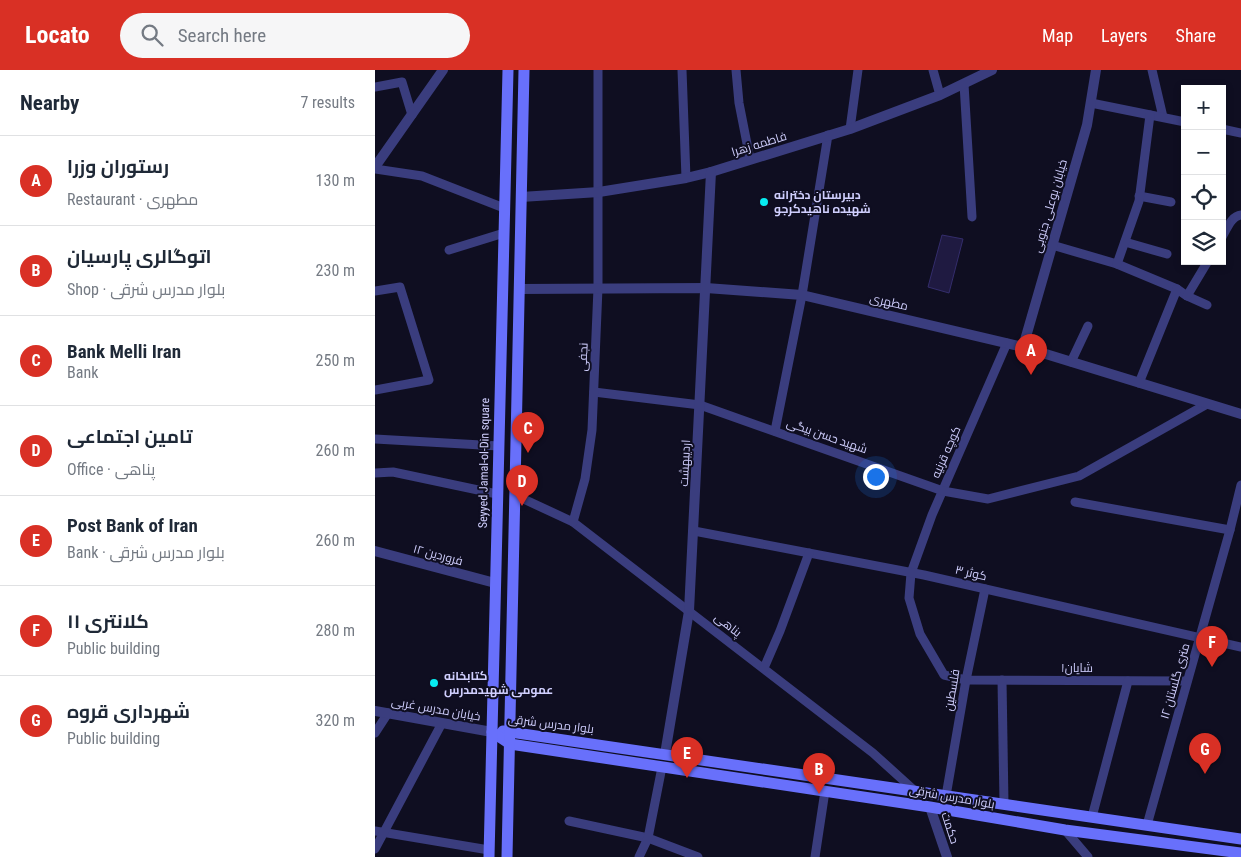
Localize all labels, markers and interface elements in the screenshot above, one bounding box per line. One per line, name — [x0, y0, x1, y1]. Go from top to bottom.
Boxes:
search box — [120, 13, 470, 58]
text: Locato — [25, 21, 90, 49]
icon: search — [138, 21, 166, 49]
text: Search here — [178, 24, 266, 47]
text: Map — [1042, 25, 1073, 46]
text: Layers — [1101, 25, 1148, 46]
text: Share — [1176, 25, 1216, 46]
map controls — [1181, 85, 1226, 265]
button: + — [1181, 85, 1226, 130]
text: Nearby — [20, 91, 79, 115]
text: 7 results — [300, 93, 355, 112]
street label: فاطمه زهرا — [730, 129, 788, 159]
button: − — [1181, 130, 1226, 175]
text: رستوران وزرا — [67, 155, 169, 178]
street label: خیابان بوعلی جنوبی — [1030, 158, 1070, 254]
text: A — [31, 171, 41, 190]
text: 130 m — [316, 171, 355, 190]
button: locate — [1181, 175, 1226, 220]
place label: دبیرستان دخترانه شهیده ناهیدکرجو — [774, 188, 871, 217]
text: Restaurant · مطهری — [67, 190, 198, 209]
marker: دبیرستان دخترانه شهیده ناهیدکرجو — [758, 196, 770, 208]
button: layers — [1181, 220, 1226, 265]
text: اتوگالری پارسیان — [67, 245, 212, 268]
text: B — [32, 261, 40, 280]
text: 230 m — [316, 261, 355, 280]
text: Shop · بلوار مدرس شرقی — [67, 280, 225, 299]
street label: مطهری — [868, 291, 910, 313]
pin: A — [1015, 334, 1047, 375]
text: Bank Melli Iran — [67, 340, 181, 363]
street label: نجفی — [576, 342, 590, 372]
text: C — [31, 351, 41, 370]
text: 250 m — [316, 351, 355, 370]
text: Bank — [67, 363, 98, 382]
street label: Seyyed Jamal-ol-Din square — [476, 397, 492, 528]
pin: C — [512, 412, 544, 453]
street label: شهید حسن بیگی — [785, 416, 869, 456]
street label: کوچه قرنیه — [928, 424, 965, 481]
text: تامین اجتماعی — [67, 425, 192, 448]
street label: اردیبهشت — [677, 439, 693, 487]
text: D — [31, 441, 41, 460]
text: 260 m — [316, 441, 355, 460]
text: Office · پناهی — [67, 460, 155, 479]
your location — [863, 464, 889, 490]
pin: D — [506, 465, 538, 506]
text: Post Bank of Iran — [67, 514, 198, 537]
text: E — [32, 531, 40, 550]
text: 260 m — [316, 531, 355, 550]
street label: ۱۲ فروردین — [412, 542, 464, 568]
text: Bank · بلوار مدرس شرقی — [67, 543, 225, 562]
street label: کوثر ۳ — [954, 563, 988, 583]
text: کلانتری ۱۱ — [67, 610, 149, 633]
street label: پناهی — [710, 610, 745, 642]
text: F — [32, 621, 40, 640]
text: 280 m — [316, 621, 355, 640]
pin: F — [1196, 626, 1228, 667]
text: Public building — [67, 639, 160, 658]
street label: ۱۲ متری گلستان — [1157, 641, 1193, 721]
street label: شایان۱ — [1061, 661, 1093, 675]
street label: فلسطین — [941, 668, 963, 712]
place label: کتابخانه عمومی شهیدمدرس — [444, 669, 553, 698]
marker: کتابخانه عمومی شهیدمدرس — [428, 677, 440, 689]
street label: خیابان مدرس غربی — [390, 694, 482, 724]
text: شهرداری قروه — [67, 700, 190, 723]
text: G — [31, 711, 41, 730]
text: 320 m — [316, 711, 355, 730]
street label: بلوار مدرس شرقی — [507, 712, 595, 736]
text: Public building — [67, 729, 160, 748]
pin: G — [1189, 733, 1221, 774]
pin: E — [671, 737, 703, 778]
pin: B — [803, 753, 835, 794]
street label: بلوار مدرس شرقی — [908, 783, 996, 811]
street label: حکمت — [938, 810, 962, 846]

